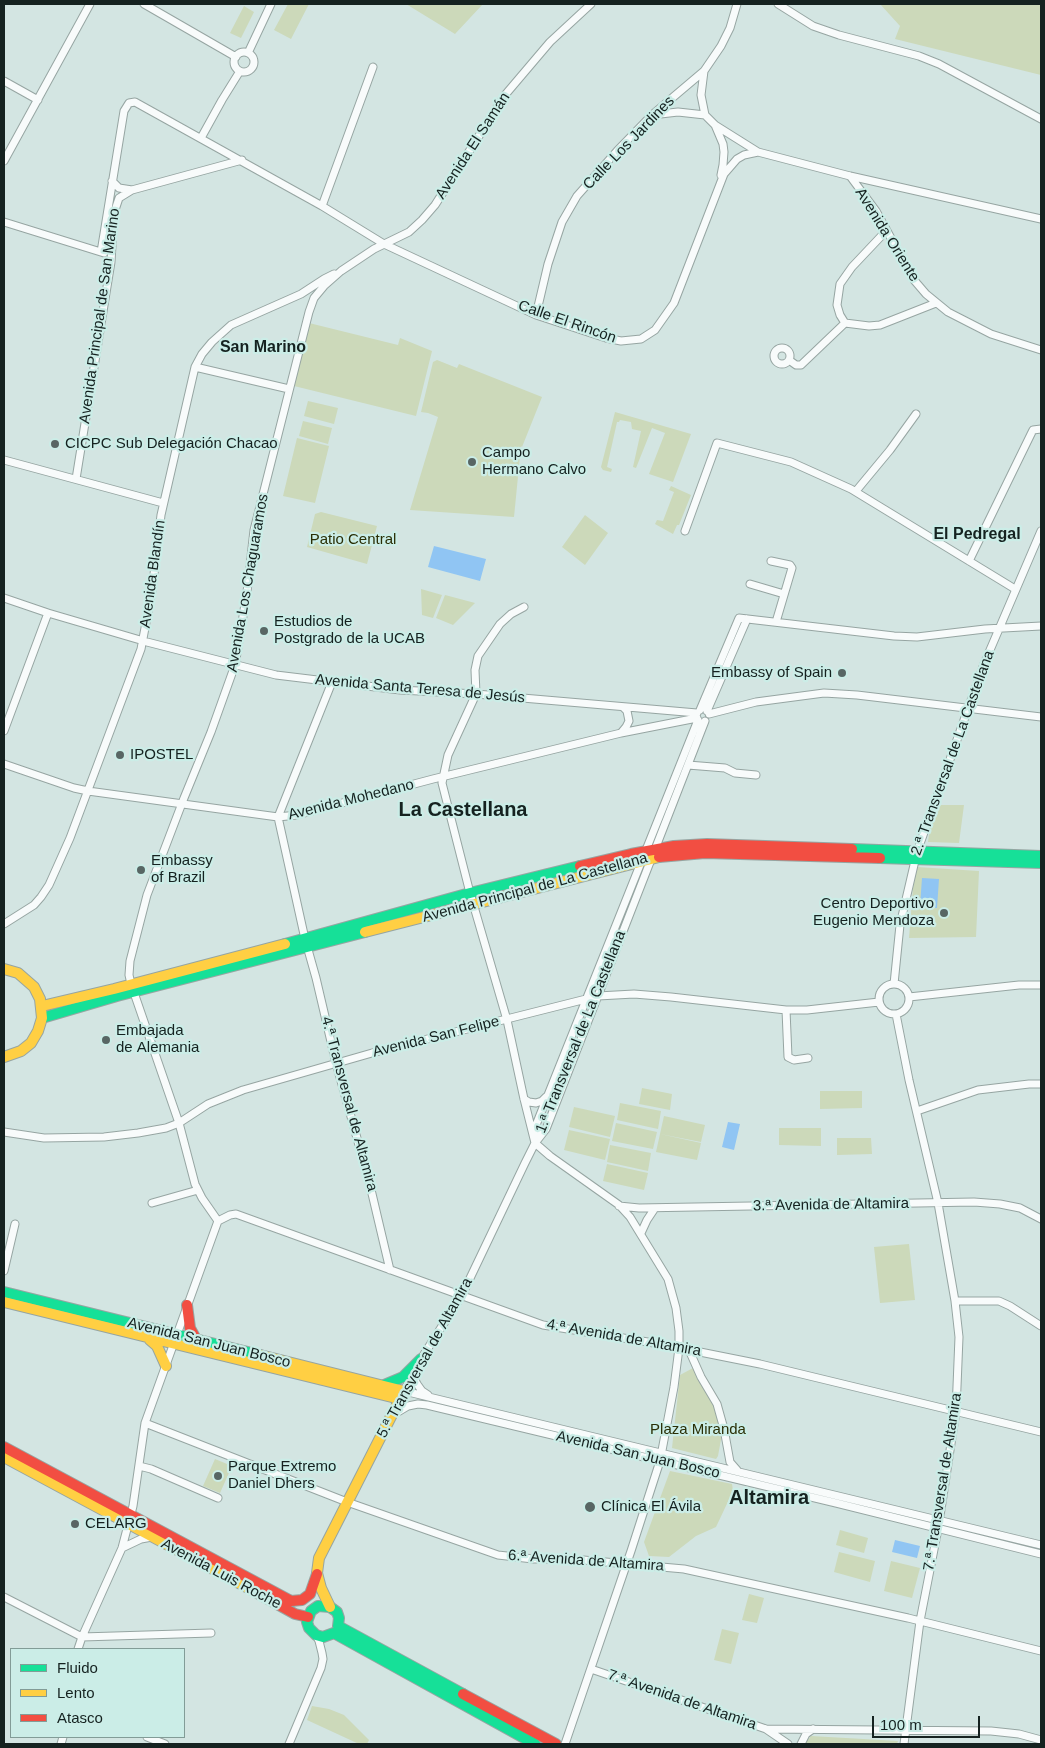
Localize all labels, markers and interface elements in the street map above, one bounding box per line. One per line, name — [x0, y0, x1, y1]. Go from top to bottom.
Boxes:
street label: Avenida El Samán — [432, 89, 514, 203]
street label: Calle Los Jardines — [580, 92, 678, 194]
street label: Avenida Oriente — [851, 185, 923, 285]
street label: Avenida Principal de San Marino — [76, 207, 124, 425]
street label: Calle El Rincón — [516, 297, 618, 347]
district label: San Marino — [220, 338, 306, 358]
place label: CICPC Sub Delegación Chacao — [65, 435, 278, 453]
marker: CICPC Sub Delegación Chacao — [49, 438, 61, 450]
place label: Campo Hermano Calvo — [482, 444, 586, 479]
marker: Campo Hermano Calvo — [466, 456, 478, 468]
street label: Avenida Los Chaguaramos — [223, 492, 273, 674]
street label: Avenida Blandín — [137, 519, 169, 629]
district label: El Pedregal — [933, 525, 1021, 545]
park label: Patio Central — [310, 531, 396, 549]
place label: Estudios de Postgrado de la UCAB — [274, 613, 425, 648]
marker: Estudios de Postgrado de la UCAB — [258, 625, 270, 637]
street label: 2.ª Transversal de La Castellana — [907, 648, 999, 858]
place label: Embassy of Spain — [711, 664, 832, 682]
marker: Embassy of Spain — [836, 667, 848, 679]
street label: Avenida Santa Teresa de Jesús — [314, 671, 526, 707]
place label: IPOSTEL — [130, 746, 193, 764]
marker: IPOSTEL — [114, 749, 126, 761]
street label: Avenida Mohedano — [286, 776, 416, 824]
district label: La Castellana — [399, 798, 527, 822]
street label: Avenida Principal de La Castellana — [420, 849, 650, 927]
place label: Embassy of Brazil — [151, 852, 213, 887]
marker: Embassy of Brazil — [135, 864, 147, 876]
place label: Centro Deportivo Eugenio Mendoza — [813, 895, 934, 930]
marker: Centro Deportivo Eugenio Mendoza — [938, 907, 950, 919]
street label: 1.ª Transversal de La Castellana — [532, 928, 630, 1136]
street label: Avenida San Felipe — [371, 1013, 501, 1061]
street label: 4.ª Transversal de Altamira — [317, 1015, 381, 1193]
place label: Embajada de Alemania — [116, 1022, 199, 1057]
marker: Embajada de Alemania — [100, 1034, 112, 1046]
street label: 3.ª Avenida de Altamira — [753, 1195, 909, 1215]
street label: 5.ª Transversal de Altamira — [373, 1275, 477, 1441]
street label: Avenida San Juan Bosco — [126, 1314, 292, 1372]
street label: 4.ª Avenida de Altamira — [546, 1316, 702, 1360]
street label: 7.ª Transversal de Altamira — [920, 1392, 966, 1572]
park label: Plaza Miranda — [650, 1421, 746, 1439]
street label: Avenida San Juan Bosco — [554, 1427, 722, 1483]
place label: Parque Extremo Daniel Dhers — [228, 1458, 336, 1493]
marker: Parque Extremo Daniel Dhers — [212, 1470, 224, 1482]
district label: Altamira — [729, 1486, 809, 1510]
place label: Clínica El Ávila — [601, 1498, 701, 1516]
marker: Clínica El Ávila — [583, 1500, 597, 1514]
place label: CELARG — [85, 1515, 147, 1533]
marker: CELARG — [69, 1518, 81, 1530]
street label: Avenida Luis Roche — [158, 1535, 284, 1613]
street label: 6.ª Avenida de Altamira — [507, 1547, 665, 1575]
legend — [10, 1648, 185, 1738]
text: Fluido — [57, 1659, 98, 1676]
street label: 7.ª Avenida de Altamira — [605, 1666, 759, 1734]
text: Lento — [57, 1684, 95, 1701]
scale bar — [875, 1706, 982, 1738]
text: Atasco — [57, 1709, 103, 1726]
text: 100 m — [880, 1716, 922, 1733]

